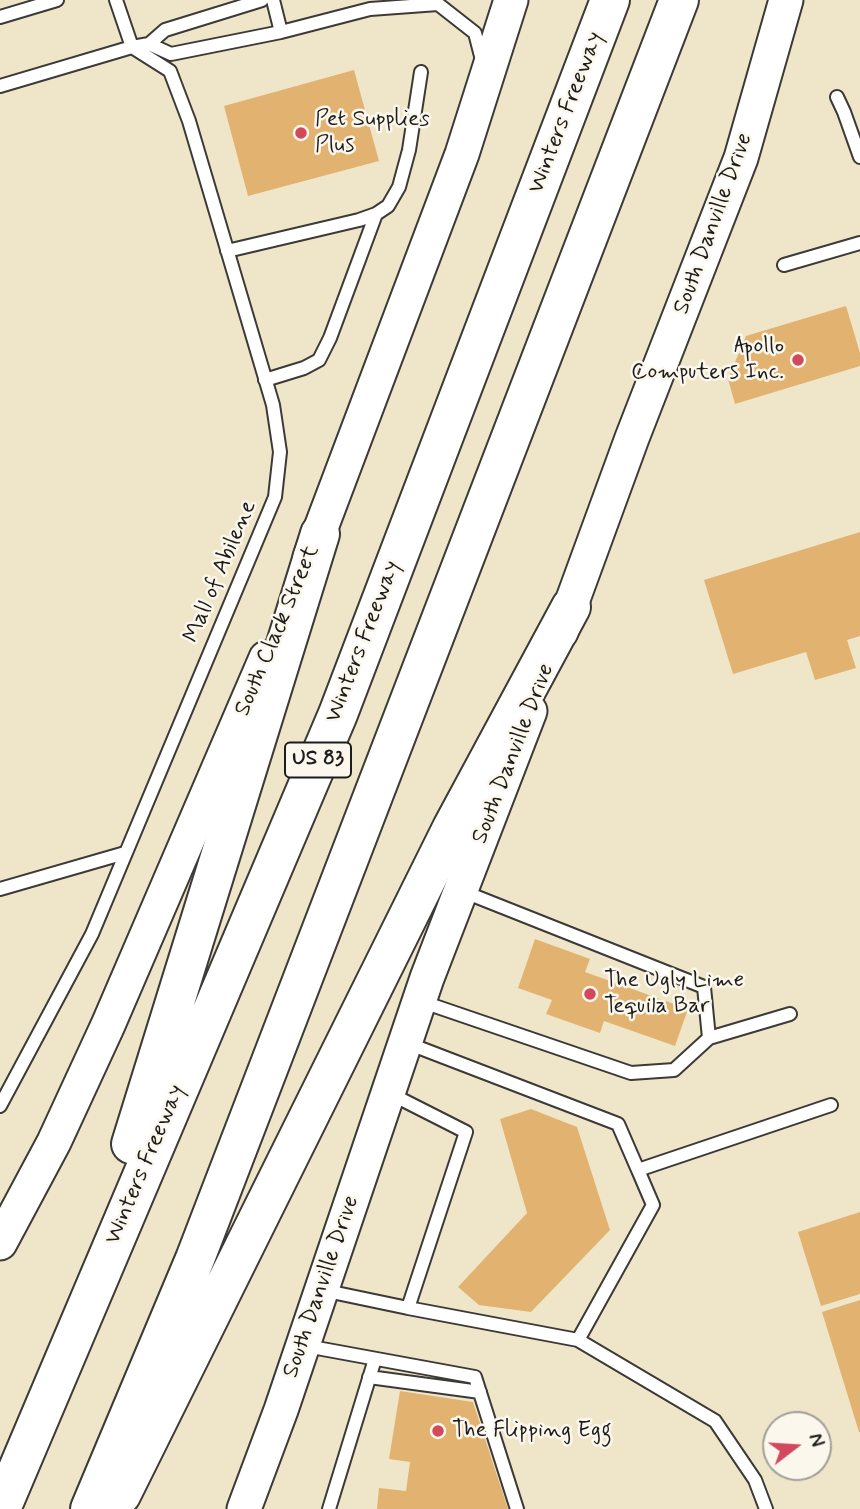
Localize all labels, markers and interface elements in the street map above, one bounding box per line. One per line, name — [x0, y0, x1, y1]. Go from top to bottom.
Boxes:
street label: Winters Freeway — [523, 28, 611, 198]
place label: Pet Supplies Plus — [315, 106, 430, 160]
marker: Pet Supplies Plus — [293, 125, 309, 141]
street label: South Danville Drive — [668, 130, 760, 318]
place label: Apollo Computers Inc. — [631, 333, 784, 387]
marker: Apollo Computers Inc. — [790, 352, 806, 368]
street label: Mall of Abilene — [179, 497, 263, 647]
street label: South Clack Street — [230, 542, 326, 720]
street label: Winters Freeway — [320, 557, 408, 727]
street label: South Danville Drive — [467, 660, 561, 848]
road number: US 83 — [285, 742, 351, 778]
place label: The Ugly Lime Tequila Bar — [604, 967, 744, 1021]
marker: The Ugly Lime Tequila Bar — [582, 986, 598, 1002]
street label: Winters Freeway — [100, 1081, 192, 1249]
street label: South Danville Drive — [278, 1192, 366, 1382]
north arrow — [762, 1411, 832, 1481]
place label: The Flipping Egg — [452, 1417, 612, 1445]
marker: The Flipping Egg — [430, 1423, 446, 1439]
text: N — [802, 1431, 829, 1450]

